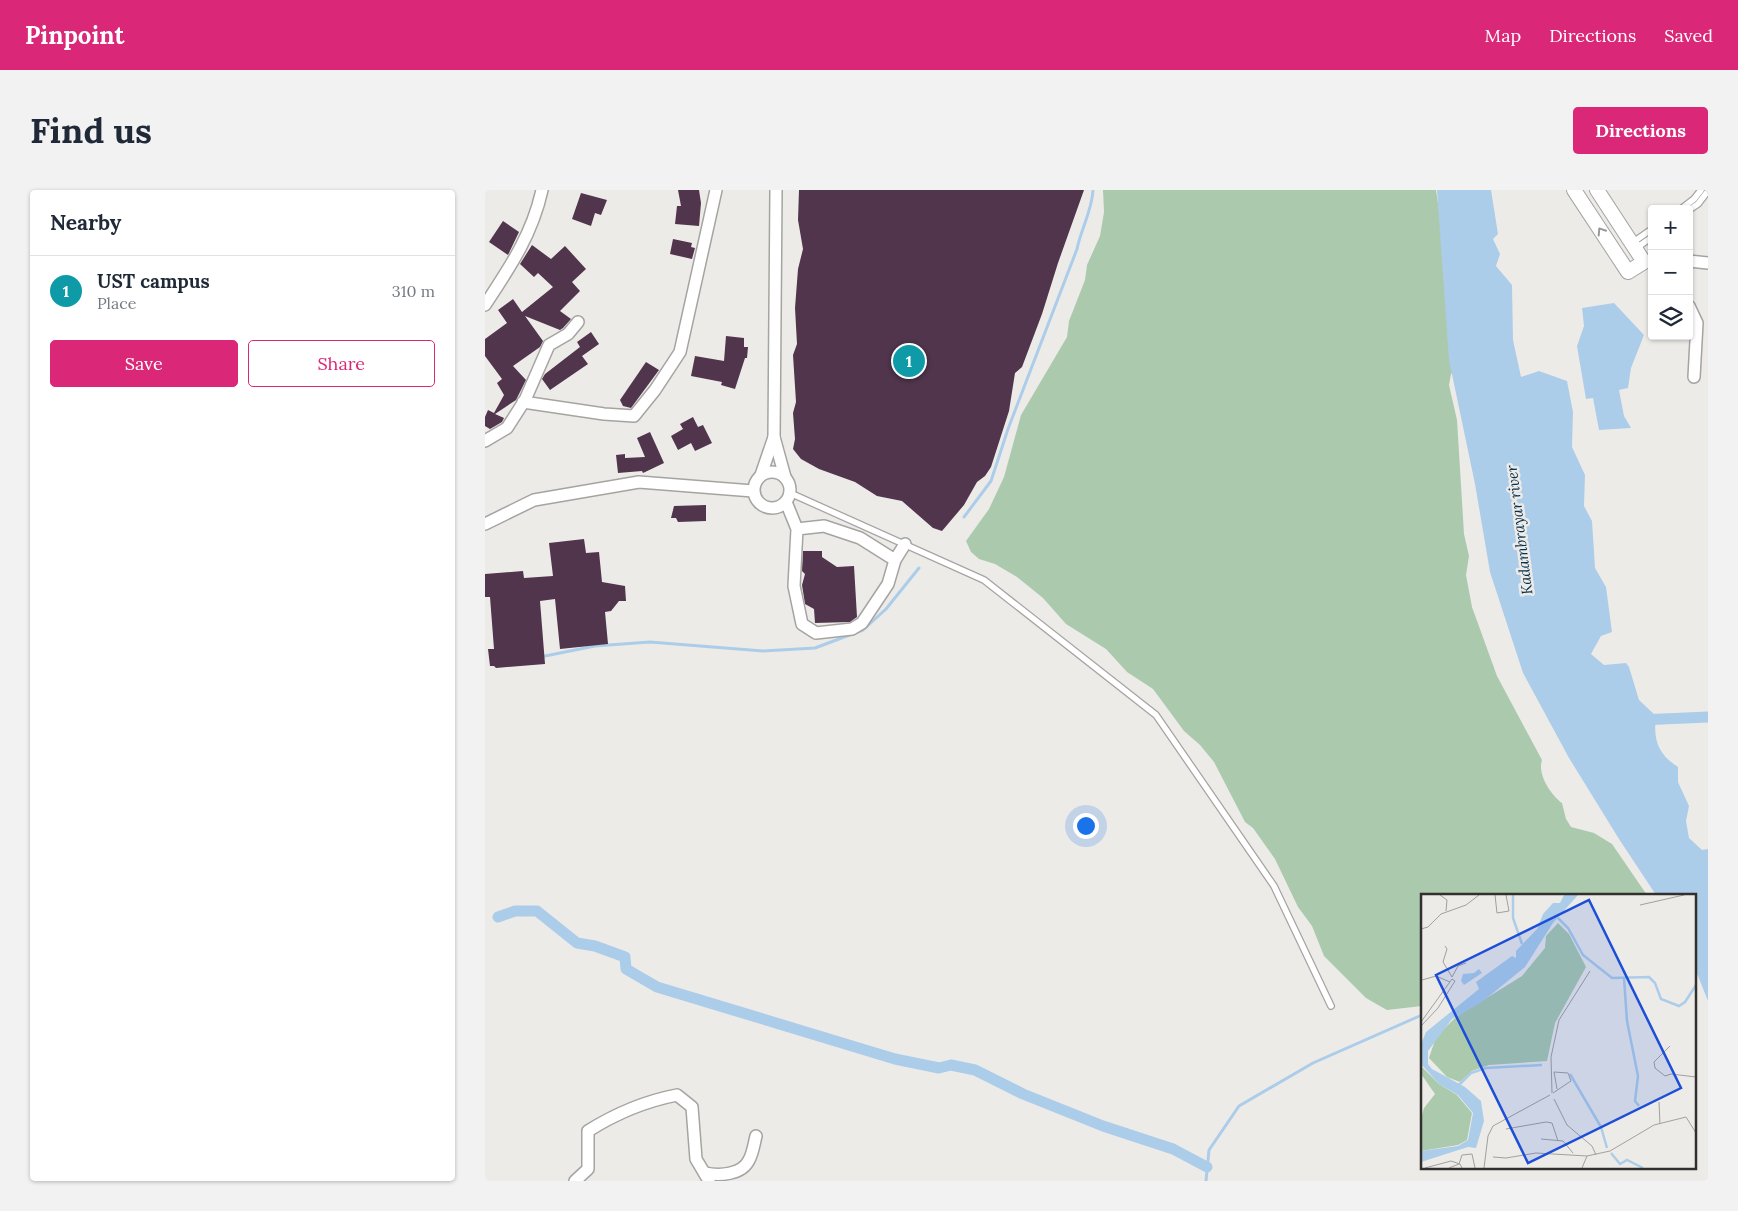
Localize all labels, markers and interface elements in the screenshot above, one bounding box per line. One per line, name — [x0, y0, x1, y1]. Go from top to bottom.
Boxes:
text: Pinpoint — [25, 20, 124, 51]
text: Map — [1485, 24, 1521, 47]
text: Directions — [1549, 24, 1636, 47]
text: Saved — [1664, 24, 1713, 47]
button: Directions — [1573, 107, 1708, 154]
text: Find us — [30, 108, 152, 153]
map controls — [1648, 205, 1693, 340]
button: + — [1648, 205, 1693, 250]
text: Nearby — [50, 209, 121, 236]
one-way arrow — [1598, 228, 1607, 237]
button: − — [1648, 250, 1693, 295]
text: UST campus — [97, 269, 210, 293]
text: 1 — [63, 281, 69, 301]
text: 310 m — [392, 281, 435, 301]
text: Place — [97, 293, 136, 313]
button: layers — [1648, 295, 1693, 340]
button: Save — [50, 340, 238, 387]
button: Share — [248, 340, 435, 387]
pin: 1 — [893, 342, 925, 380]
water label: Kadambrayar river — [1502, 464, 1536, 596]
your location — [1073, 813, 1099, 839]
inset map — [1421, 894, 1695, 1168]

